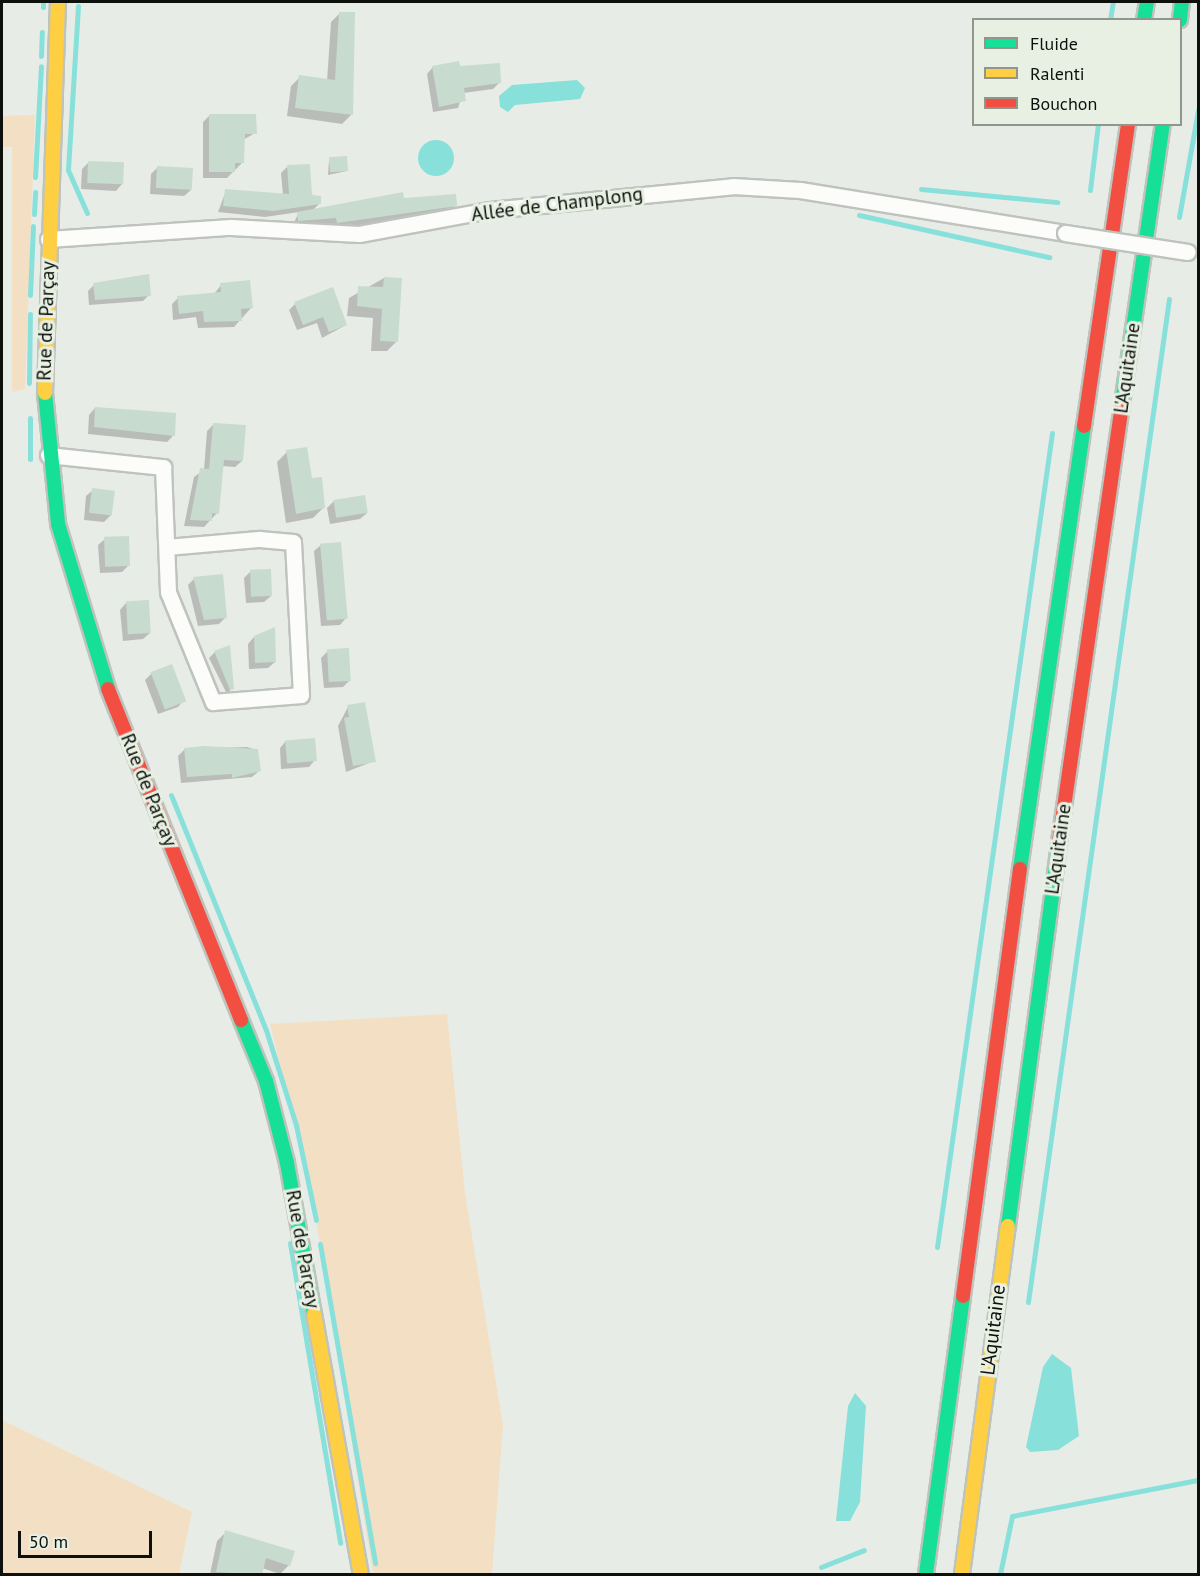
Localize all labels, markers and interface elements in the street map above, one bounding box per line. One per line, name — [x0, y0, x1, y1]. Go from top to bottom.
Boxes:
legend — [972, 18, 1182, 126]
text: Fluide — [1030, 32, 1078, 55]
text: Ralenti — [1030, 62, 1085, 85]
text: Bouchon — [1030, 92, 1097, 115]
street label: Allée de Champlong — [470, 182, 644, 226]
street label: Rue de Parçay — [32, 261, 60, 381]
street label: L'Aquitaine — [1109, 321, 1145, 415]
street label: Rue de Parçay — [115, 730, 183, 850]
street label: L'Aquitaine — [1040, 802, 1076, 896]
street label: Rue de Parçay — [281, 1188, 325, 1310]
street label: L'Aquitaine — [976, 1283, 1010, 1377]
scale bar — [21, 1519, 154, 1557]
text: 50 m — [29, 1530, 68, 1553]

